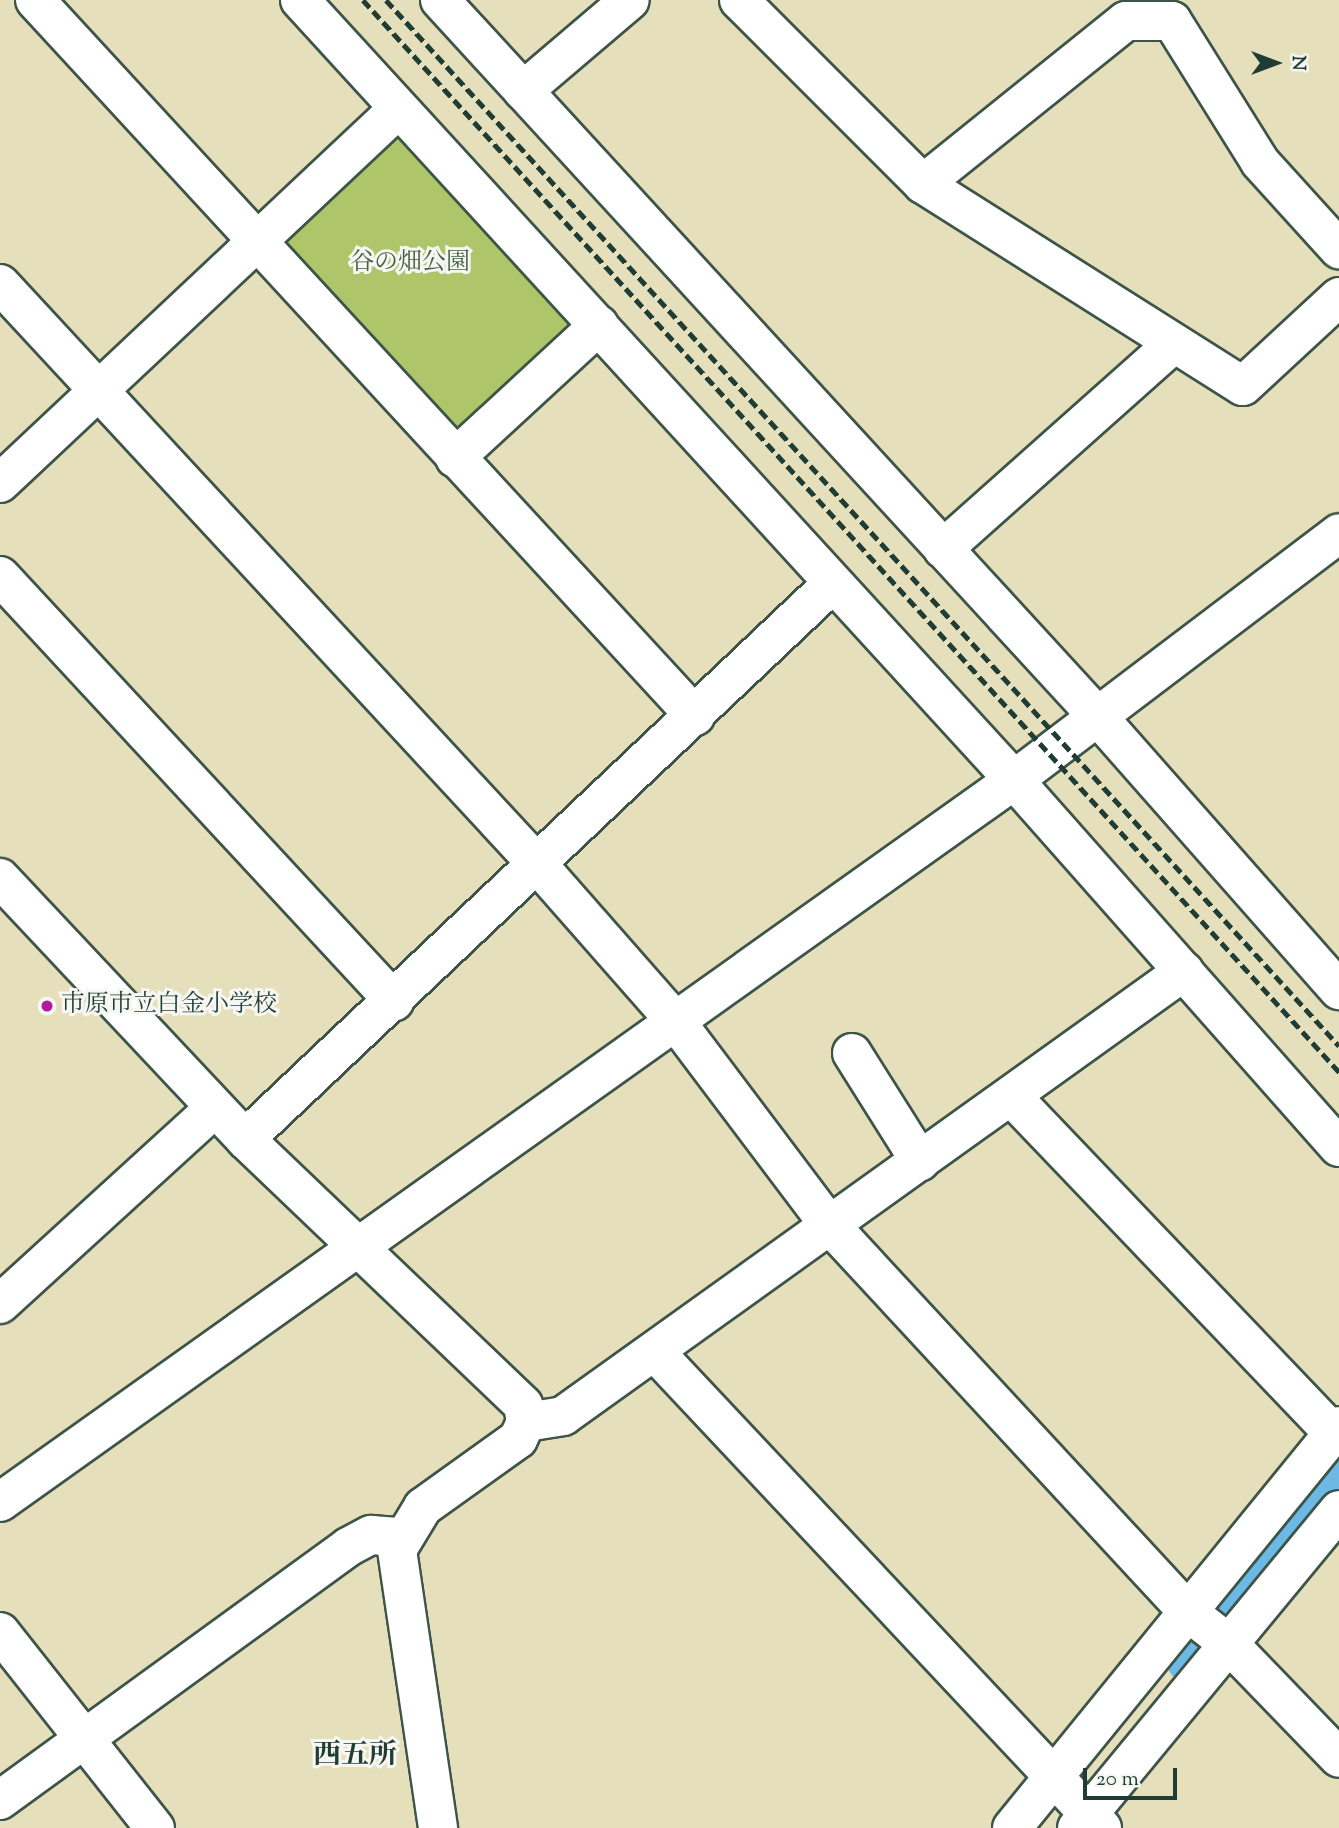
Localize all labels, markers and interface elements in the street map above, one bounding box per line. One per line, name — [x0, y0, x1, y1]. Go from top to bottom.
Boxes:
north arrow — [1241, 28, 1311, 98]
text: N — [1284, 55, 1311, 71]
park label: 谷の畑公園 — [350, 250, 470, 278]
place label: 市原市立白金小学校 — [61, 992, 277, 1020]
marker: 市原市立白金小学校 — [39, 998, 55, 1014]
district label: 西五所 — [313, 1739, 397, 1773]
scale bar — [1087, 1755, 1182, 1799]
text: 20 m — [1096, 1765, 1139, 1795]

